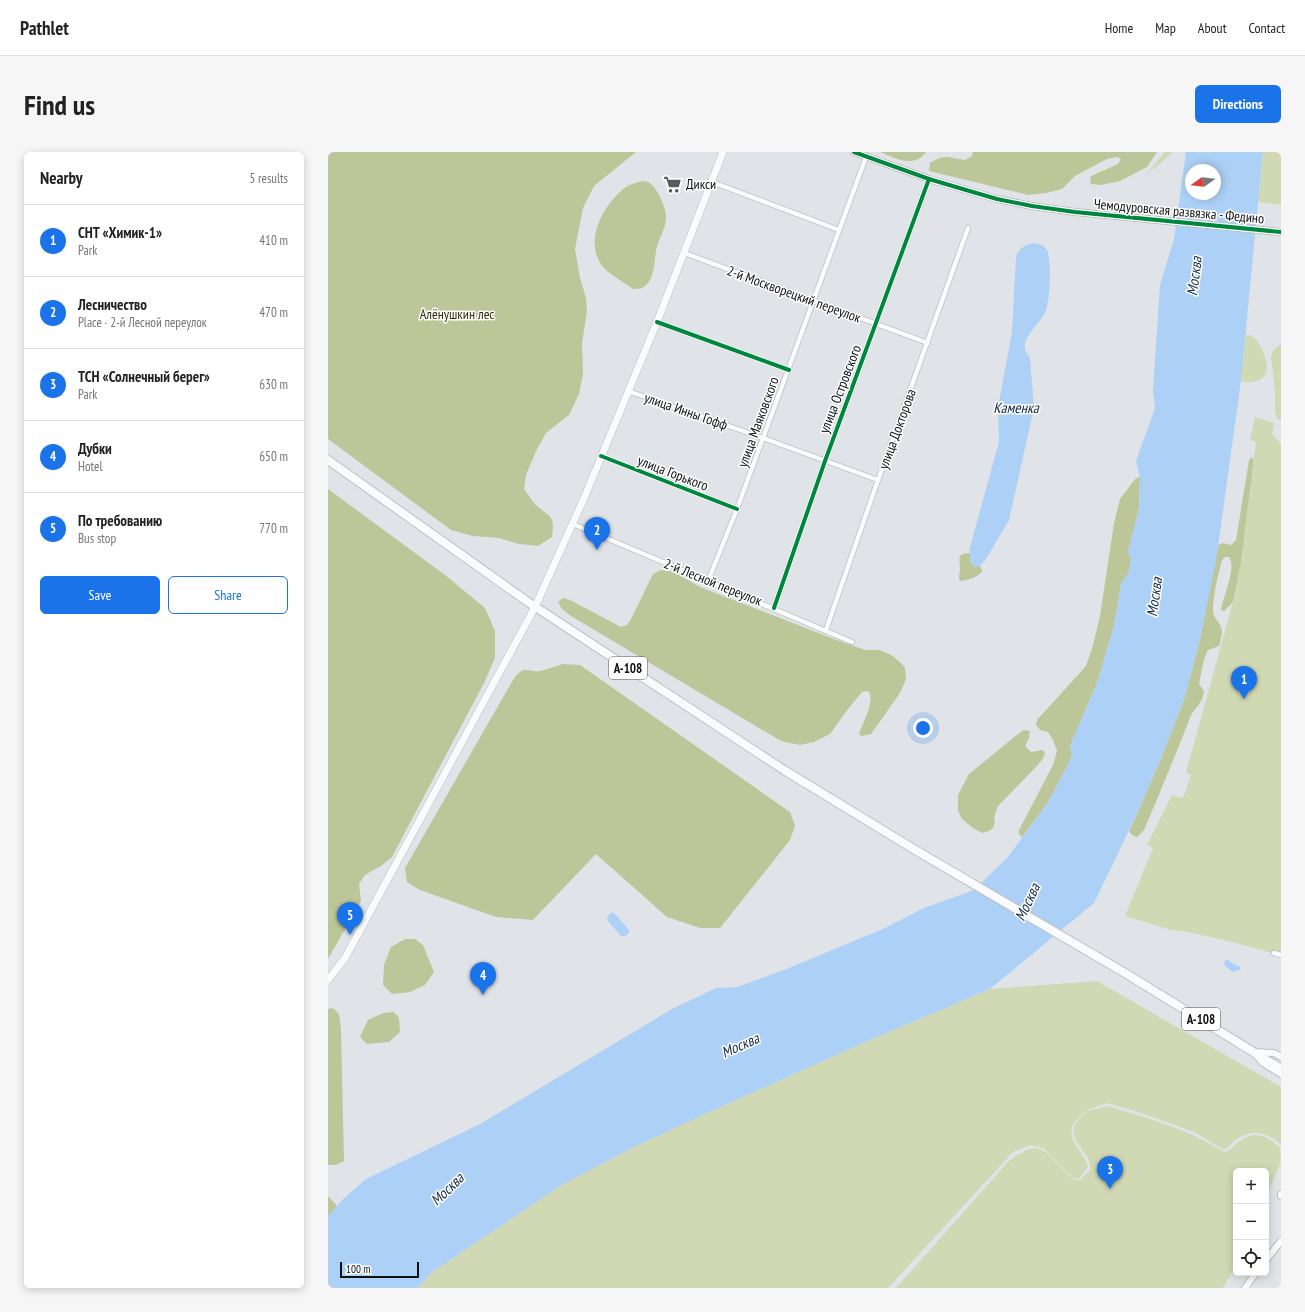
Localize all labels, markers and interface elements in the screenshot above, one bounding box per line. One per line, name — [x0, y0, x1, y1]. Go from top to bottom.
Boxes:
text: Pathlet — [20, 16, 69, 40]
text: Home — [1105, 19, 1133, 37]
text: Map — [1155, 19, 1176, 37]
text: About — [1198, 19, 1227, 37]
text: Contact — [1249, 19, 1285, 37]
button: Directions — [1195, 85, 1281, 123]
text: Find us — [24, 86, 95, 123]
north arrow — [1185, 164, 1221, 200]
text: Nearby — [40, 167, 83, 189]
text: 5 results — [249, 170, 288, 187]
supermarket icon: Дикси — [663, 174, 683, 194]
place label: Дикси — [686, 175, 716, 193]
street label: Чемодуровская развязка - Федино — [1093, 195, 1265, 227]
text: СНТ «Химик-1» — [78, 223, 162, 242]
text: 1 — [50, 232, 56, 249]
text: 410 m — [259, 232, 288, 249]
text: Park — [78, 242, 97, 259]
water label: Москва — [1182, 254, 1206, 297]
street label: 2-й Москворецкий переулок — [725, 261, 864, 327]
text: Лесничество — [78, 295, 147, 314]
text: 2 — [50, 304, 56, 321]
text: 470 m — [259, 304, 288, 321]
park label: Алёнушкин лес — [420, 305, 494, 323]
text: Place · 2-й Лесной переулок — [78, 314, 207, 331]
street label: улица Островского — [815, 342, 865, 436]
text: ТСН «Солнечный берег» — [78, 367, 210, 386]
street label: улица Маяковского — [733, 374, 783, 470]
text: 3 — [50, 376, 56, 393]
text: 630 m — [259, 376, 288, 393]
text: Park — [78, 386, 97, 403]
street label: улица Докторова — [874, 386, 920, 472]
street label: улица Инны Гофф — [642, 388, 730, 434]
water label: Каменка — [993, 398, 1040, 417]
text: Дубки — [78, 439, 112, 458]
text: 4 — [50, 448, 56, 465]
text: 650 m — [259, 448, 288, 465]
street label: улица Горького — [635, 451, 711, 495]
text: Hotel — [78, 458, 102, 475]
text: По требованию — [78, 511, 162, 530]
pin: 2 — [584, 517, 610, 550]
text: 5 — [50, 520, 56, 537]
text: 770 m — [259, 520, 288, 537]
text: Bus stop — [78, 530, 116, 547]
street label: 2-й Лесной переулок — [661, 554, 765, 610]
water label: Москва — [1142, 575, 1166, 618]
button: Save — [40, 576, 160, 614]
button: Share — [168, 576, 288, 614]
road number: А-108 — [609, 657, 647, 679]
pin: 1 — [1231, 666, 1257, 699]
your location — [913, 718, 933, 738]
water label: Москва — [1010, 879, 1044, 924]
pin: 5 — [337, 902, 363, 935]
pin: 4 — [470, 962, 496, 995]
road number: А-108 — [1182, 1008, 1220, 1030]
water label: Москва — [718, 1028, 763, 1062]
pin: 3 — [1097, 1156, 1123, 1189]
water label: Москва — [426, 1168, 468, 1209]
map controls — [1233, 1168, 1269, 1276]
button: + — [1233, 1168, 1269, 1204]
button: − — [1233, 1204, 1269, 1240]
button: locate — [1233, 1240, 1269, 1276]
scale bar — [340, 1260, 419, 1279]
text: 100 m — [346, 1262, 370, 1276]

